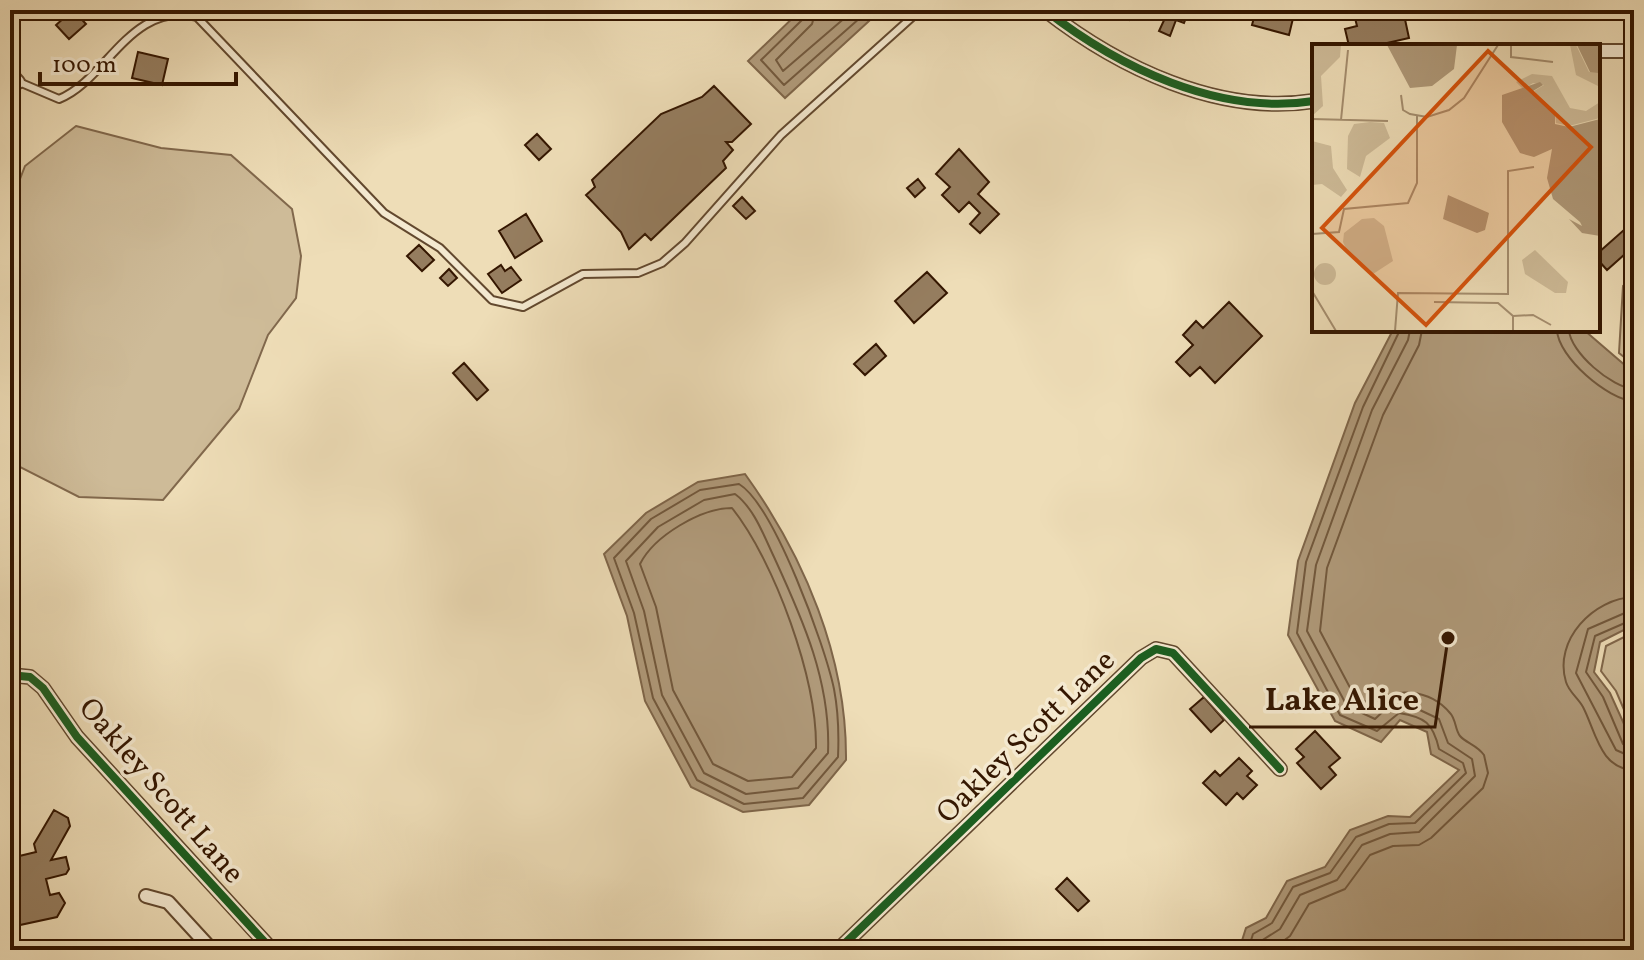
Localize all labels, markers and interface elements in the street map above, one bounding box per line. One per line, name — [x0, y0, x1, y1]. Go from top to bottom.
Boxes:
scale bar — [40, 36, 236, 86]
inset map — [1312, 44, 1600, 332]
text: 100 m — [52, 49, 117, 83]
street label: Oakley Scott Lane — [928, 641, 1125, 834]
callout: Lake Alice — [1249, 671, 1435, 727]
text: Lake Alice — [1265, 680, 1419, 724]
street label: Oakley Scott Lane — [68, 689, 253, 893]

